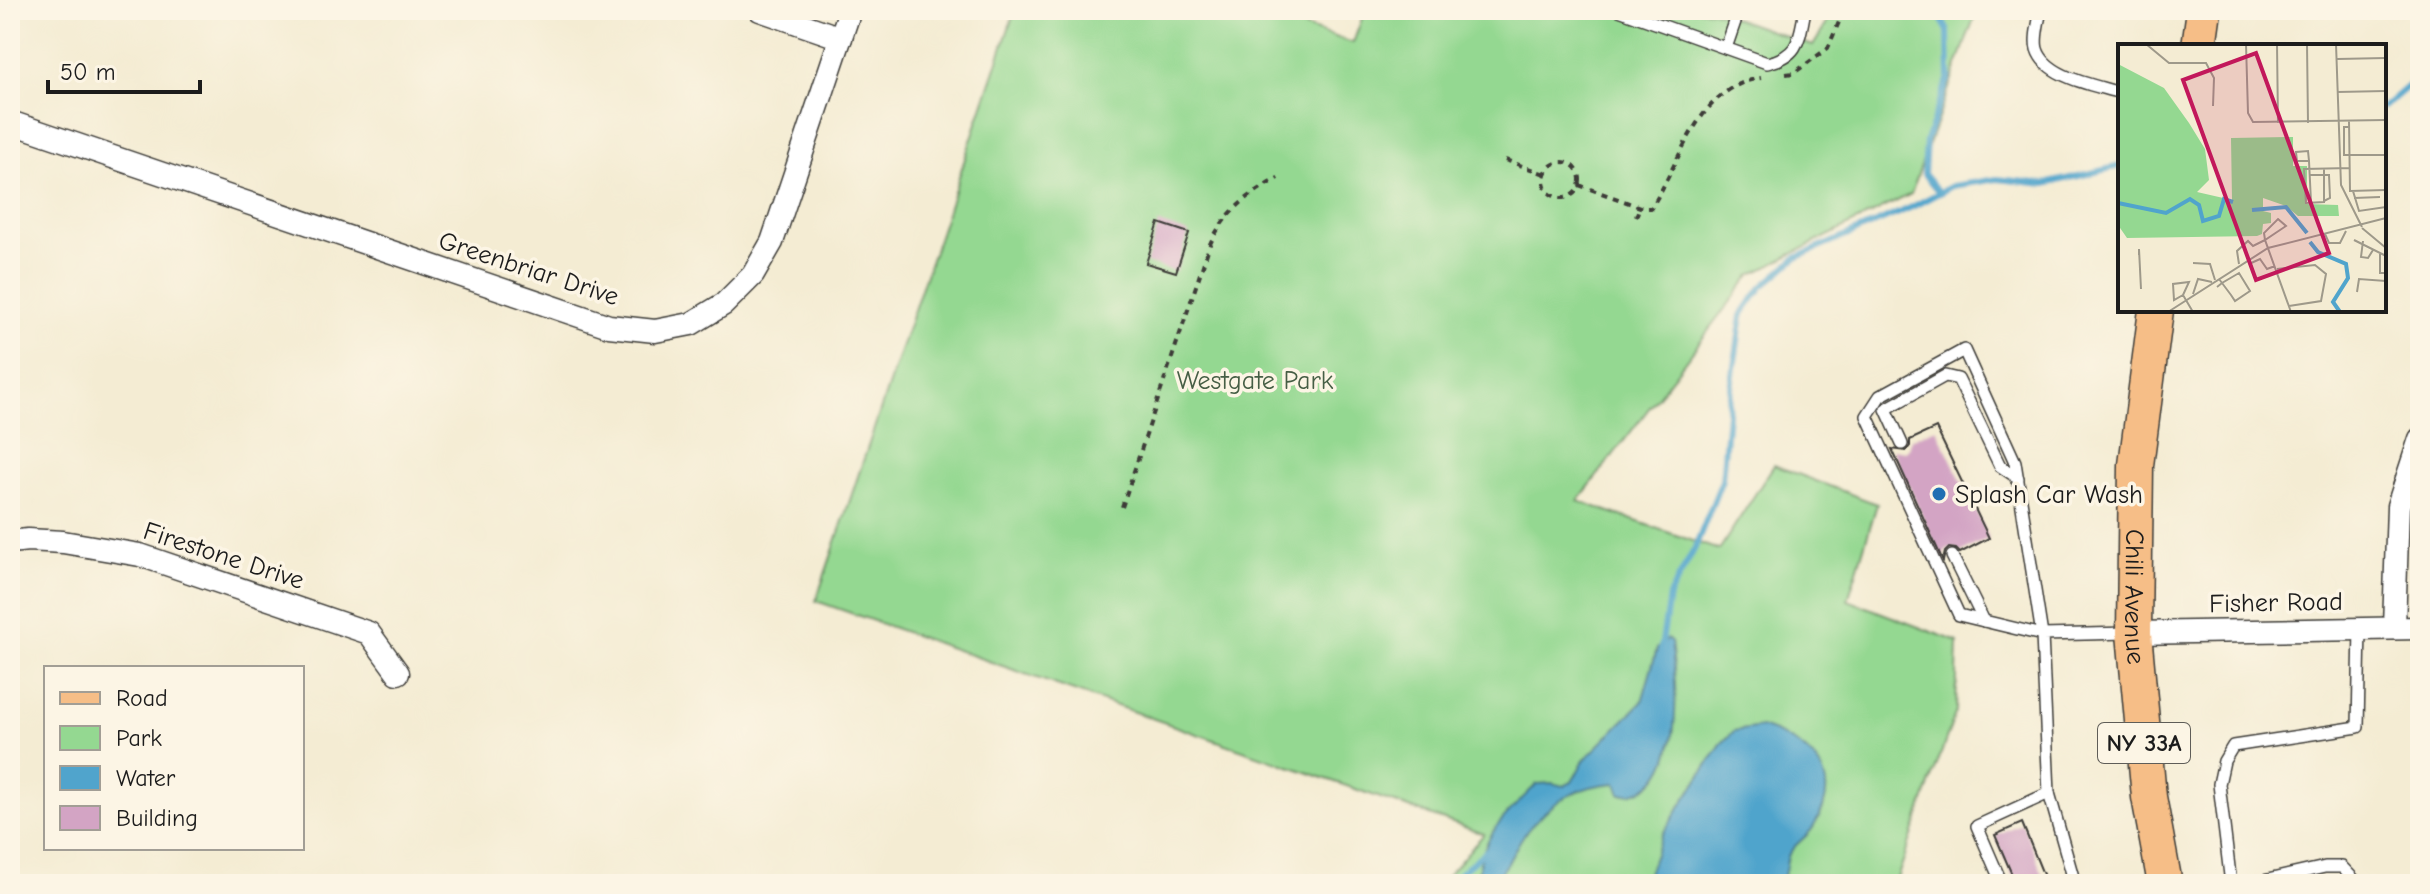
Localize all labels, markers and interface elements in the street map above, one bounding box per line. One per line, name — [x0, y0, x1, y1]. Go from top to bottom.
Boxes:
scale bar — [48, 44, 200, 94]
inset map — [2118, 44, 2386, 312]
text: 50 m — [60, 58, 116, 86]
street label: Greenbriar Drive — [435, 226, 622, 312]
park label: Westgate Park — [1177, 366, 1334, 396]
place label: Splash Car Wash — [1955, 480, 2143, 510]
marker: Splash Car Wash — [1930, 485, 1948, 503]
street label: Firestone Drive — [140, 516, 308, 596]
street label: Chili Avenue — [2118, 529, 2151, 666]
street label: Fisher Road — [2209, 587, 2343, 619]
legend — [44, 666, 304, 850]
text: Road — [116, 684, 168, 712]
road number: NY 33A — [2098, 723, 2190, 763]
text: Park — [116, 724, 162, 752]
text: Water — [116, 764, 176, 792]
text: Building — [116, 804, 198, 832]

